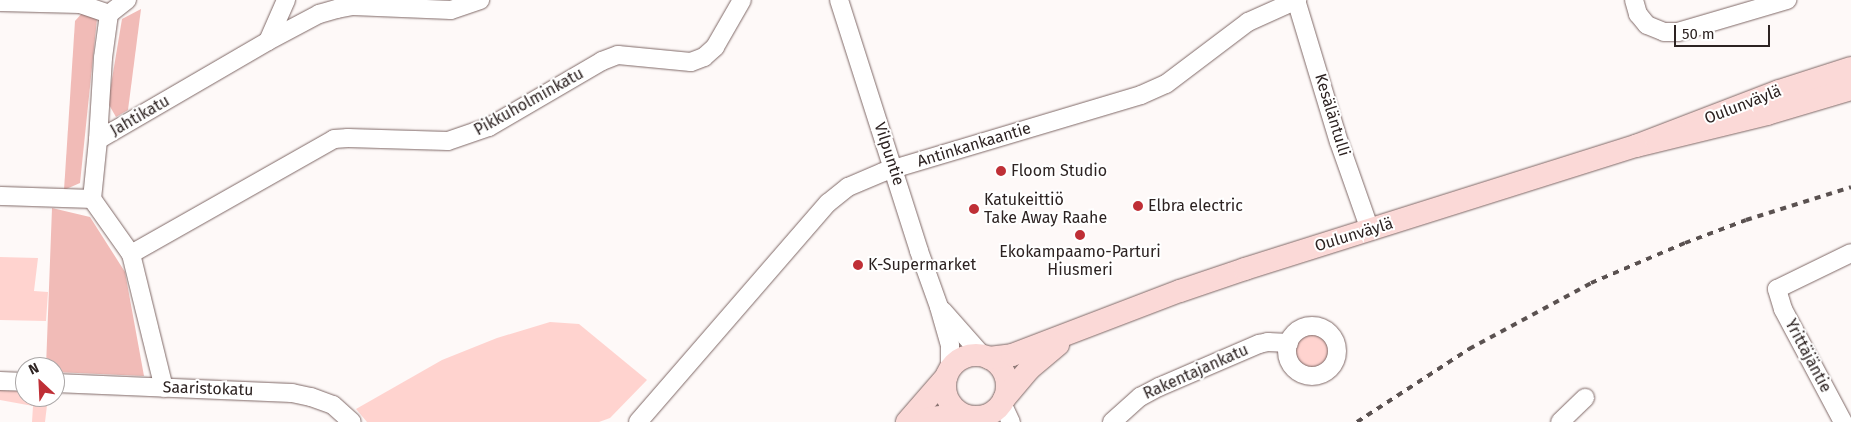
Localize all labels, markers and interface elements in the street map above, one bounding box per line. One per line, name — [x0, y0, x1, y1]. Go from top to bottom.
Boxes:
scale bar — [1676, 15, 1772, 47]
text: 50 m — [1682, 25, 1715, 43]
street label: Pikkuholminkatu — [471, 64, 587, 140]
street label: Kesäläntulli — [1310, 71, 1354, 159]
street label: Oulunväylä — [1702, 82, 1784, 128]
street label: Jahtikatu — [107, 91, 173, 141]
street label: Antinkankaantie — [915, 119, 1033, 171]
street label: Vilpuntie — [870, 120, 908, 188]
place label: Floom Studio — [1011, 161, 1107, 181]
marker: Floom Studio — [995, 165, 1007, 177]
place label: Katukeittiö Take Away Raahe — [984, 190, 1107, 228]
place label: Elbra electric — [1148, 196, 1243, 216]
marker: Elbra electric — [1132, 200, 1144, 212]
marker: Katukeittiö Take Away Raahe — [968, 203, 980, 215]
street label: Oulunväylä — [1313, 214, 1395, 256]
marker: Ekokampaamo-Parturi Hiusmeri — [1074, 229, 1086, 241]
place label: Ekokampaamo-Parturi Hiusmeri — [999, 242, 1161, 280]
place label: K-Supermarket — [868, 255, 976, 275]
marker: K-Supermarket — [852, 259, 864, 271]
street label: Yrittäjäntie — [1781, 316, 1835, 396]
street label: Rakentajankatu — [1141, 340, 1251, 404]
north arrow — [15, 357, 65, 407]
text: N — [26, 359, 42, 379]
street label: Saaristokatu — [162, 378, 254, 400]

